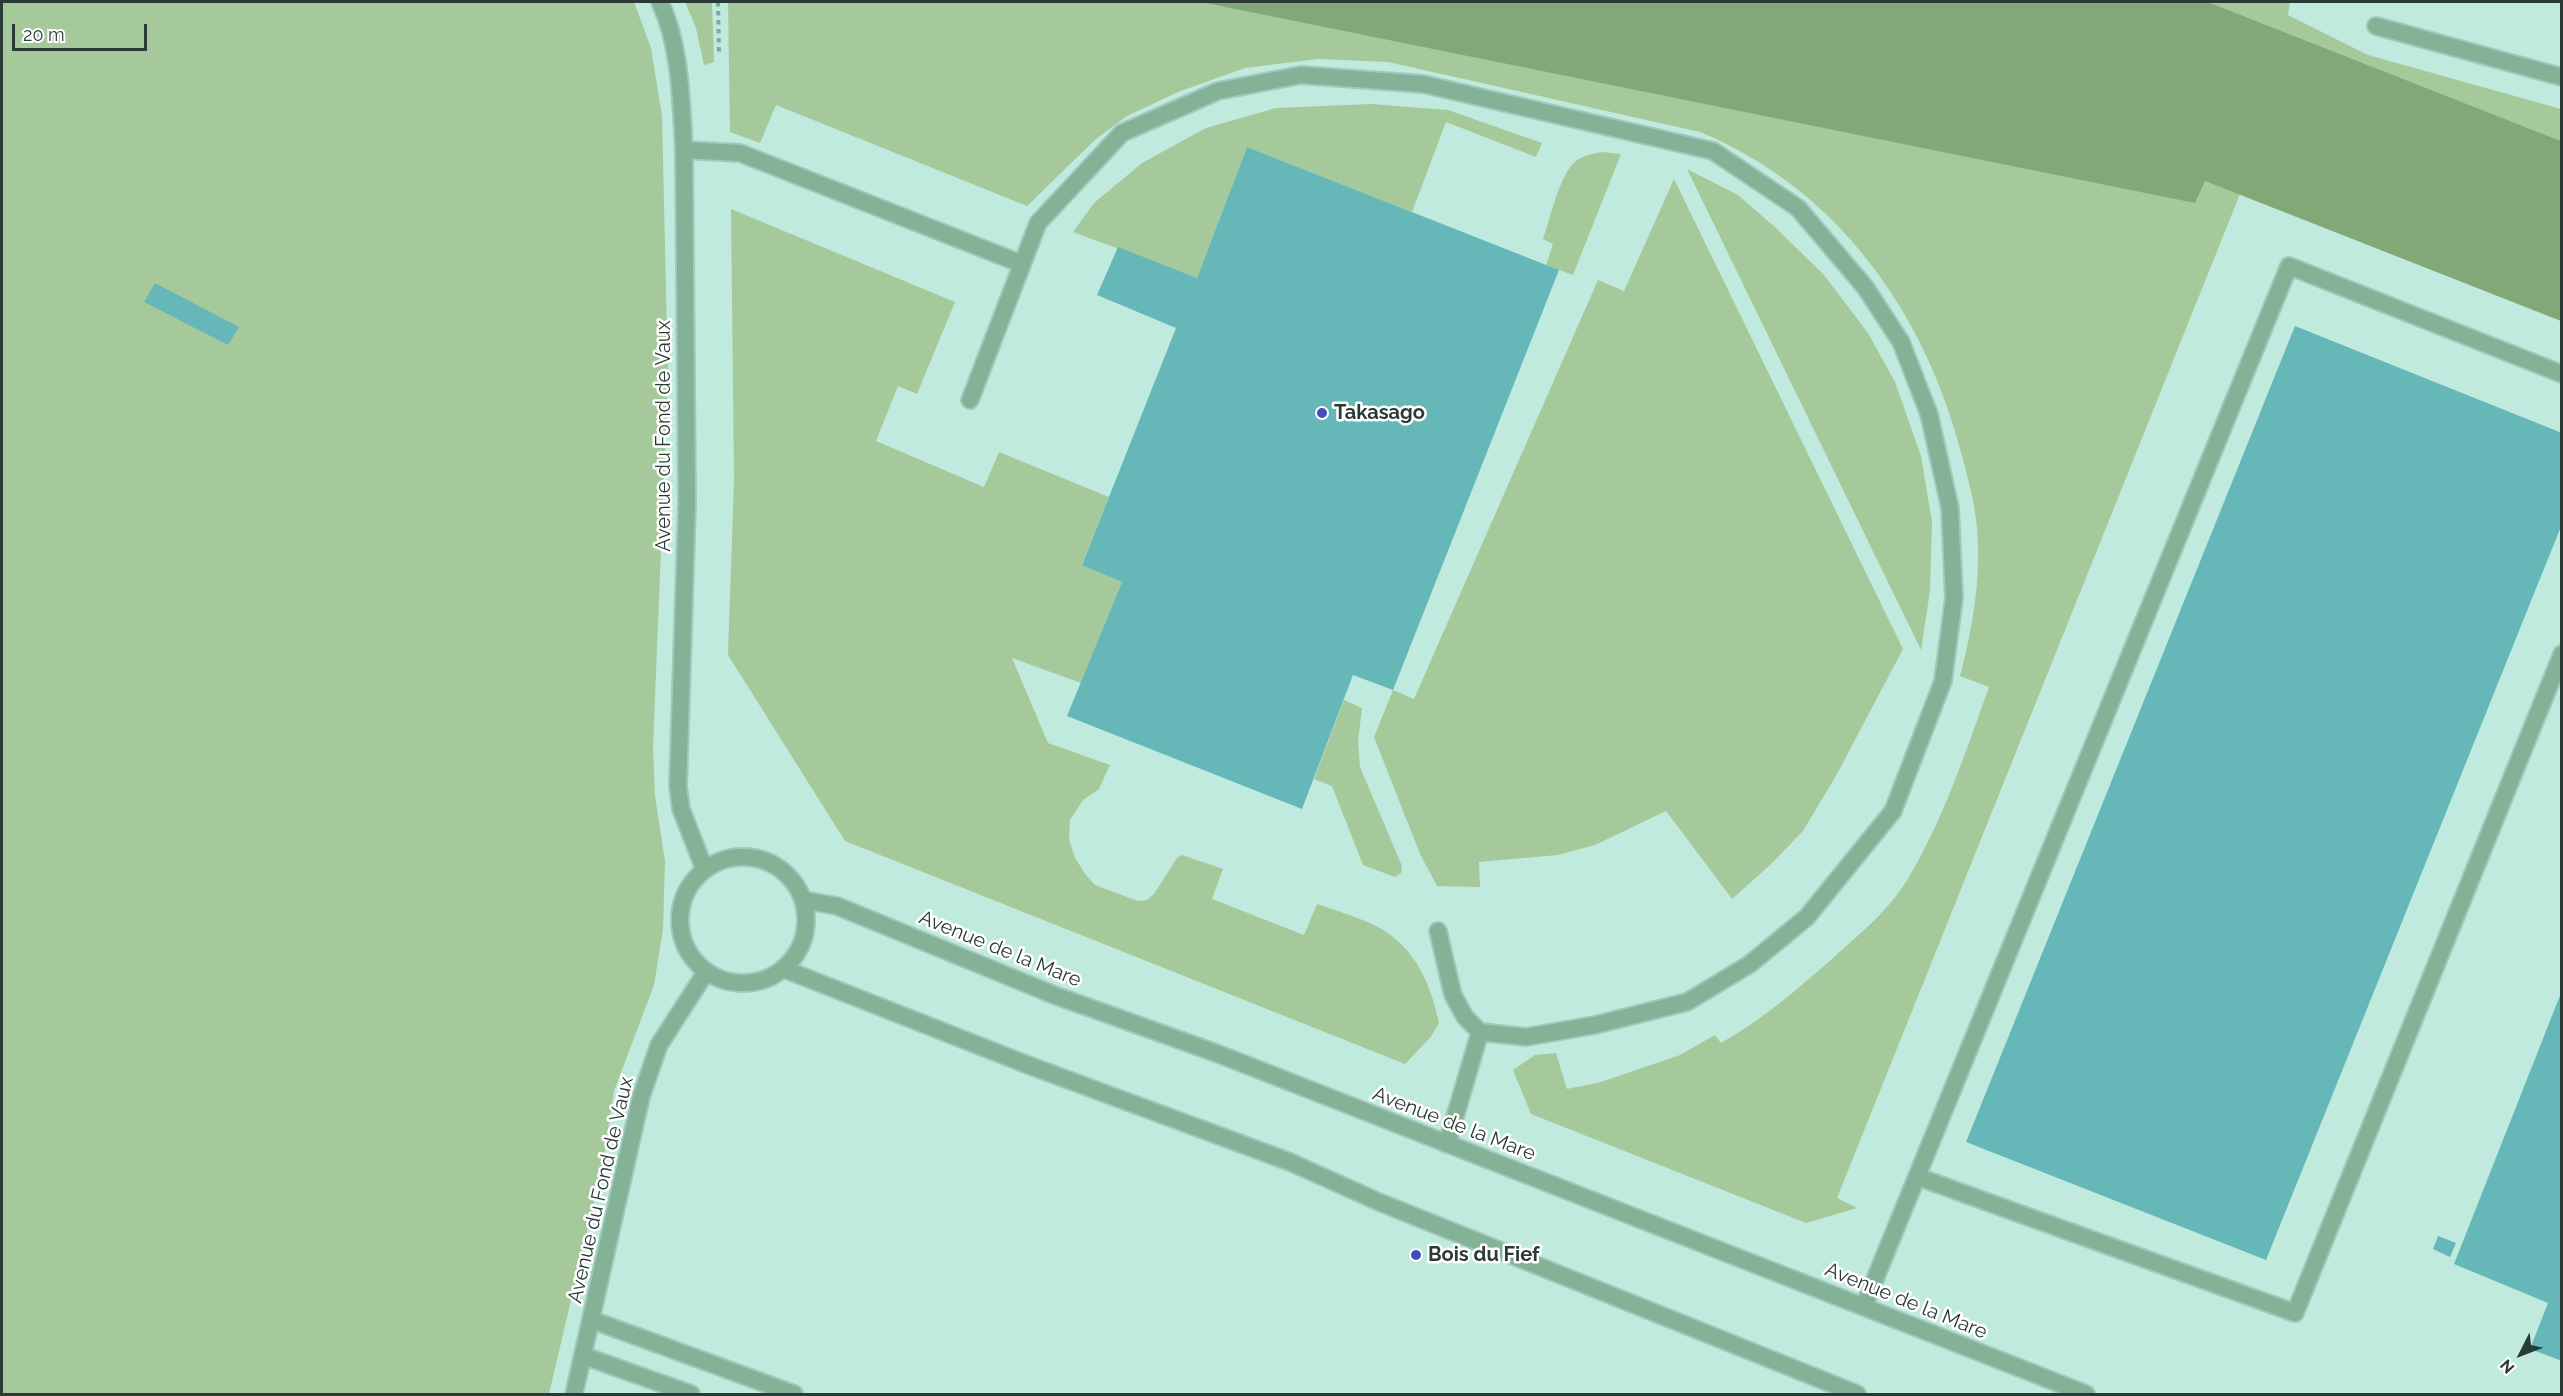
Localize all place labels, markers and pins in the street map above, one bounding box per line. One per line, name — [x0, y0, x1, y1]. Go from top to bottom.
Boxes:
place label: Takasago — [1334, 401, 1425, 425]
marker: Takasago — [1315, 406, 1329, 420]
place label: Bois du Fief — [1428, 1243, 1539, 1267]
marker: Bois du Fief — [1409, 1248, 1423, 1262]

